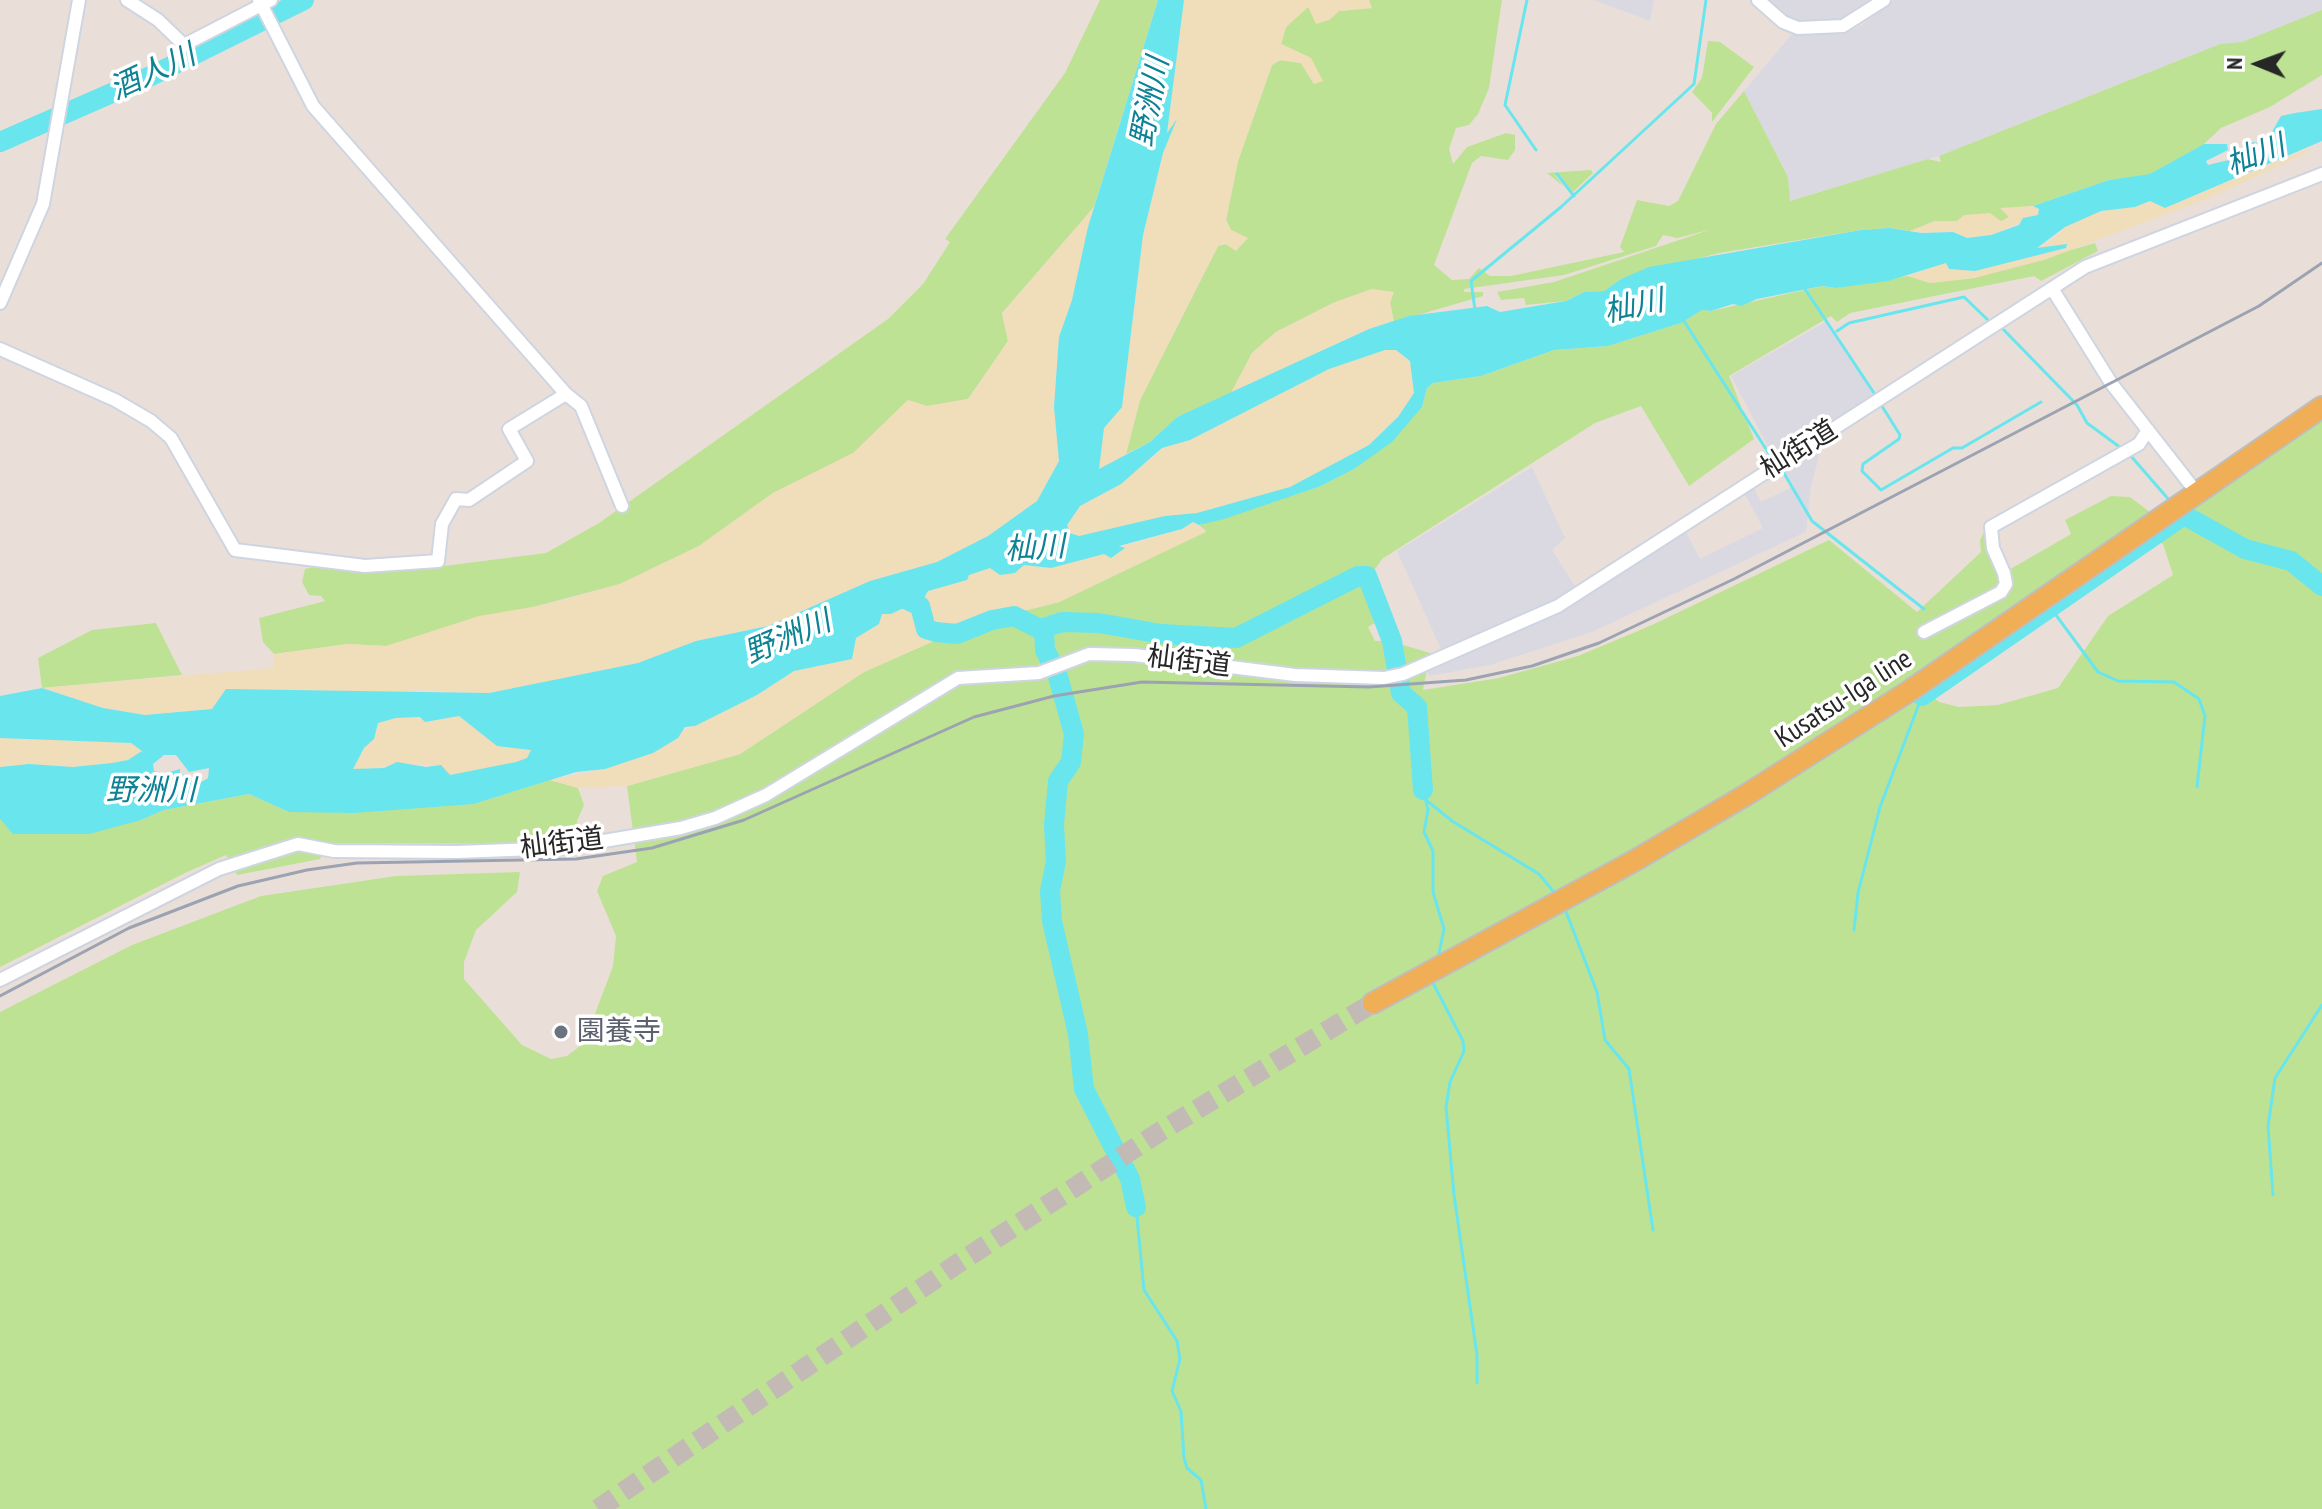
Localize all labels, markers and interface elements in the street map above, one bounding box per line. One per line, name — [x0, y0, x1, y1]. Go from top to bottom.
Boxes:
north arrow — [2218, 24, 2298, 104]
water label: 酒人川 — [105, 38, 201, 108]
water label: 野洲川 — [1125, 54, 1177, 150]
text: N — [2220, 57, 2248, 70]
water label: 杣川 — [2222, 128, 2290, 184]
water label: 杣川 — [1601, 283, 1667, 331]
street label: 杣街道 — [1754, 413, 1844, 487]
water label: 杣川 — [1004, 529, 1066, 569]
water label: 野洲川 — [740, 604, 836, 672]
street label: 杣街道 — [1145, 640, 1233, 684]
street label: Kusatsu-Iga line — [1770, 643, 1918, 755]
water label: 野洲川 — [106, 773, 196, 809]
street label: 杣街道 — [518, 822, 606, 866]
place label: 園養寺 — [577, 1015, 661, 1049]
marker: 園養寺 — [552, 1023, 570, 1041]

